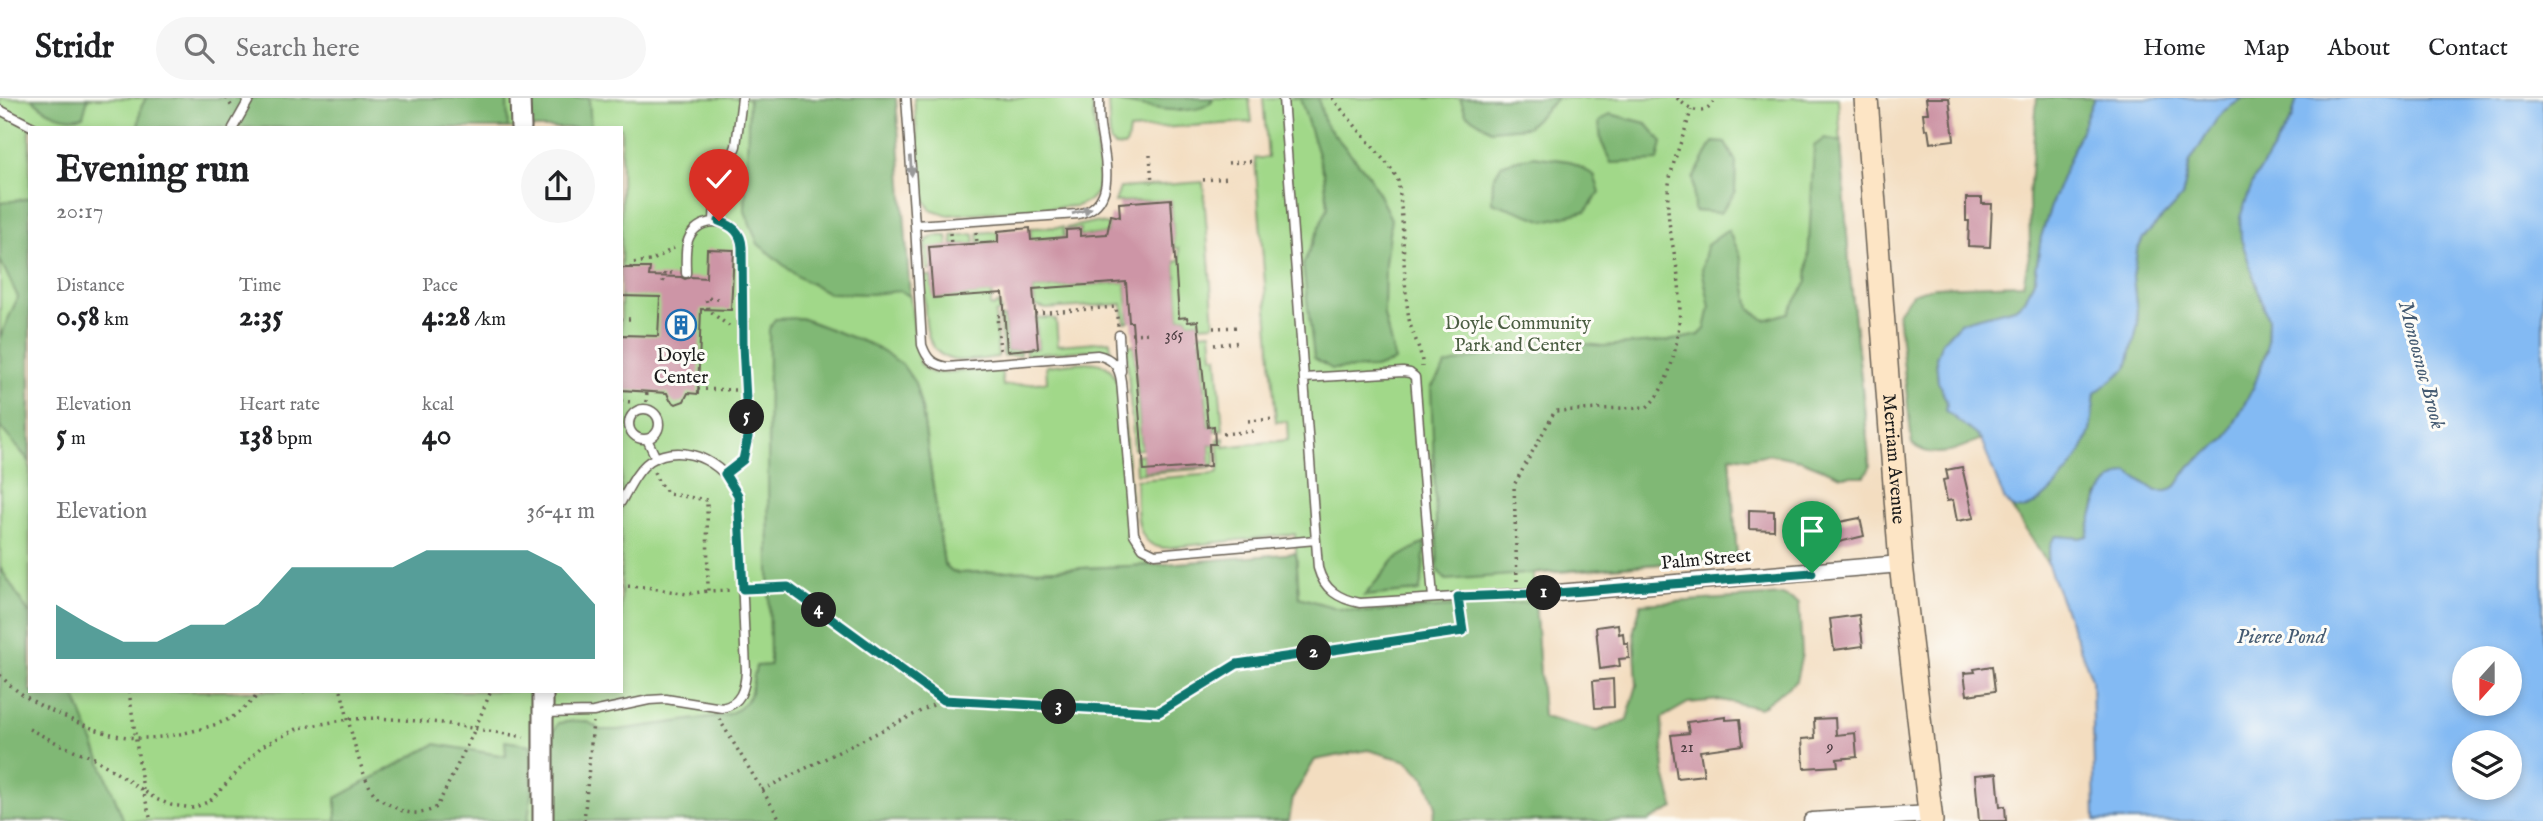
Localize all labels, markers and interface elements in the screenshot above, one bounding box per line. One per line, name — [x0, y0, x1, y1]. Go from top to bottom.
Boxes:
search box — [156, 17, 646, 80]
text: Stridr — [35, 27, 114, 69]
icon: search — [180, 29, 218, 67]
text: Search here — [236, 32, 360, 65]
text: Home — [2143, 33, 2206, 64]
text: Map — [2244, 33, 2290, 64]
text: About — [2328, 33, 2390, 64]
text: Contact — [2428, 33, 2508, 64]
text: Evening run — [56, 147, 250, 195]
button: share — [521, 149, 595, 223]
pin — [689, 149, 749, 221]
one-way arrow — [906, 155, 917, 177]
icon: check — [700, 160, 738, 198]
text: 20:17 — [56, 197, 103, 226]
one-way arrow — [1071, 205, 1092, 215]
text: Distance — [56, 274, 125, 298]
text: Time — [239, 274, 281, 298]
text: Pace — [422, 274, 458, 298]
text: 0.58 — [56, 298, 100, 336]
text: 2:35 — [239, 298, 283, 336]
text: 4:28 — [422, 298, 470, 336]
water label: Monoosnoc Brook — [2391, 298, 2451, 433]
text: km — [100, 308, 129, 332]
text: /km — [470, 308, 506, 332]
building icon: Doyle Center — [664, 308, 698, 342]
park label: Doyle Community Park and Center — [1445, 312, 1592, 358]
house number: 365 — [1165, 326, 1183, 346]
place label: Doyle Center — [654, 344, 708, 390]
text: Elevation — [56, 393, 131, 417]
text: Heart rate — [239, 393, 320, 417]
text: kcal — [422, 393, 454, 417]
street label: Merriam Avenue — [1876, 393, 1910, 525]
pin: 5 — [730, 400, 764, 434]
text: 5 — [743, 404, 750, 428]
text: 5 — [56, 417, 67, 455]
text: 138 — [239, 417, 273, 455]
text: 40 — [422, 417, 451, 455]
text: m — [67, 427, 86, 451]
text: bpm — [273, 427, 312, 451]
text: Elevation — [56, 497, 147, 526]
text: 36–41 m — [526, 497, 595, 526]
pin — [1782, 501, 1842, 573]
icon: arrive — [1793, 512, 1831, 550]
street label: Palm Street — [1660, 544, 1752, 576]
pin: 1 — [1526, 575, 1562, 610]
text: 1 — [1540, 580, 1547, 604]
pin: 4 — [802, 592, 836, 628]
text: 4 — [814, 597, 823, 621]
water label: Pierce Pond — [2236, 624, 2328, 651]
pin: 2 — [1296, 636, 1332, 670]
text: 2 — [1309, 640, 1318, 664]
north arrow — [2452, 646, 2522, 716]
map controls — [2452, 646, 2522, 800]
pin: 3 — [1042, 690, 1076, 724]
text: 3 — [1055, 694, 1062, 718]
button: layers — [2452, 730, 2522, 800]
house number: 21 — [1680, 738, 1694, 758]
house number: 9 — [1826, 738, 1834, 758]

